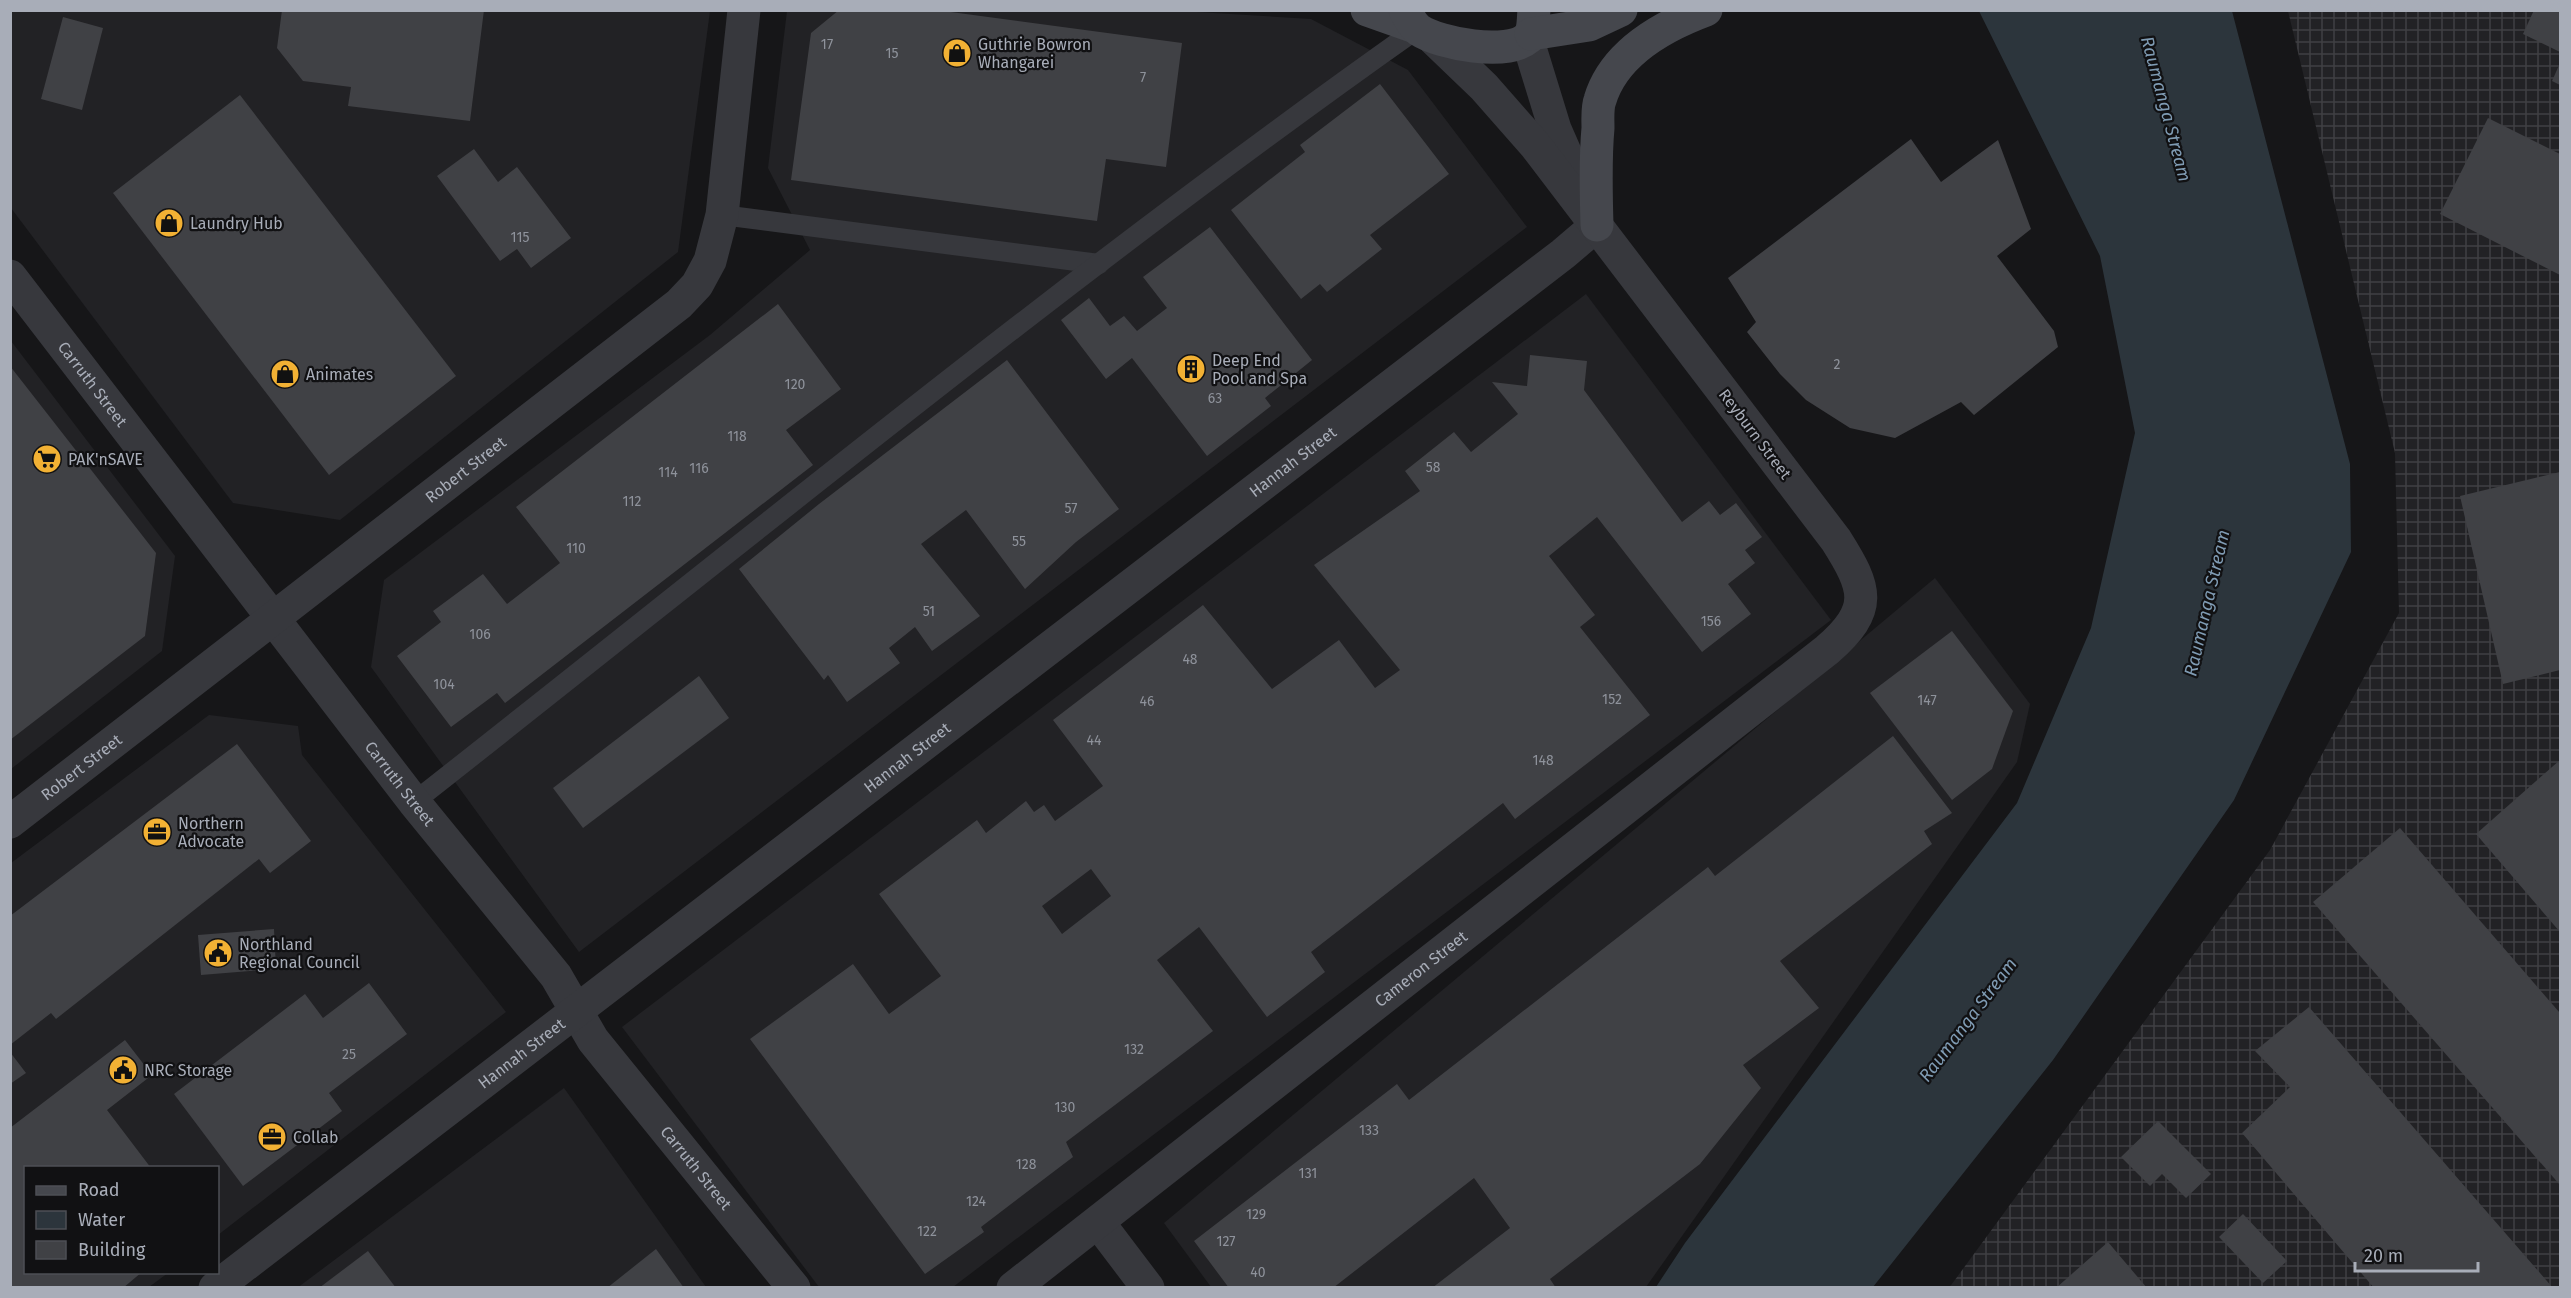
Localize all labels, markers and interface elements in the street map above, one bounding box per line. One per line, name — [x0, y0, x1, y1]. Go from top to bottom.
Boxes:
water label: Raumanga Stream — [2136, 34, 2196, 184]
place label: Guthrie Bowron Whangarei — [978, 35, 1091, 72]
house number: 17 — [821, 36, 833, 53]
shop icon: Guthrie Bowron Whangarei — [941, 37, 973, 69]
house number: 15 — [885, 45, 899, 62]
house number: 7 — [1140, 69, 1146, 86]
shop icon: Laundry Hub — [153, 207, 185, 239]
place label: Laundry Hub — [190, 214, 283, 233]
house number: 115 — [511, 229, 529, 246]
street label: Carruth Street — [54, 338, 132, 430]
place label: Deep End Pool and Spa — [1212, 351, 1307, 388]
building icon: Deep End Pool and Spa — [1175, 353, 1207, 385]
house number: 2 — [1834, 356, 1841, 373]
shop icon: Animates — [269, 358, 301, 390]
place label: Animates — [306, 365, 373, 384]
house number: 120 — [785, 376, 806, 393]
street label: Reyburn Street — [1715, 385, 1795, 483]
house number: 63 — [1208, 390, 1222, 407]
street label: Hannah Street — [1245, 422, 1340, 501]
house number: 118 — [727, 428, 747, 445]
street label: Robert Street — [421, 432, 510, 506]
supermarket icon: PAK'nSAVE — [31, 443, 63, 475]
place label: PAK'nSAVE — [68, 450, 143, 469]
house number: 58 — [1426, 459, 1441, 476]
house number: 116 — [689, 460, 709, 477]
house number: 114 — [658, 464, 678, 481]
house number: 112 — [623, 493, 641, 510]
house number: 57 — [1065, 500, 1077, 517]
water label: Raumanga Stream — [2179, 528, 2235, 678]
house number: 55 — [1012, 533, 1026, 550]
house number: 110 — [566, 540, 586, 557]
house number: 51 — [923, 603, 935, 620]
house number: 156 — [1701, 613, 1721, 630]
house number: 106 — [469, 626, 491, 643]
house number: 48 — [1182, 651, 1198, 668]
house number: 104 — [433, 676, 455, 693]
house number: 152 — [1602, 691, 1622, 708]
house number: 147 — [1917, 692, 1937, 709]
house number: 46 — [1140, 693, 1154, 710]
street label: Hannah Street — [860, 718, 954, 797]
street label: Robert Street — [37, 730, 125, 804]
house number: 44 — [1087, 732, 1102, 749]
street label: Carruth Street — [361, 737, 439, 830]
house number: 148 — [1532, 752, 1554, 769]
place label: Northern Advocate — [178, 814, 244, 851]
office icon: Northern Advocate — [141, 816, 173, 848]
street label: Cameron Street — [1371, 926, 1471, 1011]
place label: Northland Regional Council — [239, 935, 360, 972]
public building icon: Northland Regional Council — [202, 937, 234, 969]
water label: Raumanga Stream — [1914, 954, 2022, 1086]
street label: Hannah Street — [474, 1014, 569, 1092]
house number: 132 — [1124, 1041, 1144, 1058]
house number: 25 — [342, 1046, 356, 1063]
public building icon: NRC Storage — [107, 1054, 139, 1086]
place label: NRC Storage — [144, 1061, 232, 1080]
house number: 130 — [1055, 1099, 1076, 1116]
office icon: Collab — [256, 1121, 288, 1153]
street label: Carruth Street — [657, 1122, 736, 1213]
house number: 133 — [1359, 1122, 1379, 1139]
place label: Collab — [293, 1128, 339, 1147]
house number: 128 — [1016, 1156, 1037, 1173]
house number: 131 — [1299, 1165, 1317, 1182]
legend — [24, 1166, 219, 1274]
text: Road — [78, 1179, 120, 1201]
house number: 124 — [966, 1193, 987, 1210]
house number: 129 — [1246, 1206, 1266, 1223]
text: Water — [78, 1209, 125, 1231]
house number: 122 — [917, 1223, 937, 1240]
house number: 127 — [1216, 1233, 1236, 1250]
scale bar — [2355, 1235, 2478, 1273]
text: Building — [78, 1239, 146, 1261]
text: 20 m — [2364, 1245, 2403, 1267]
house number: 40 — [1250, 1264, 1266, 1281]

